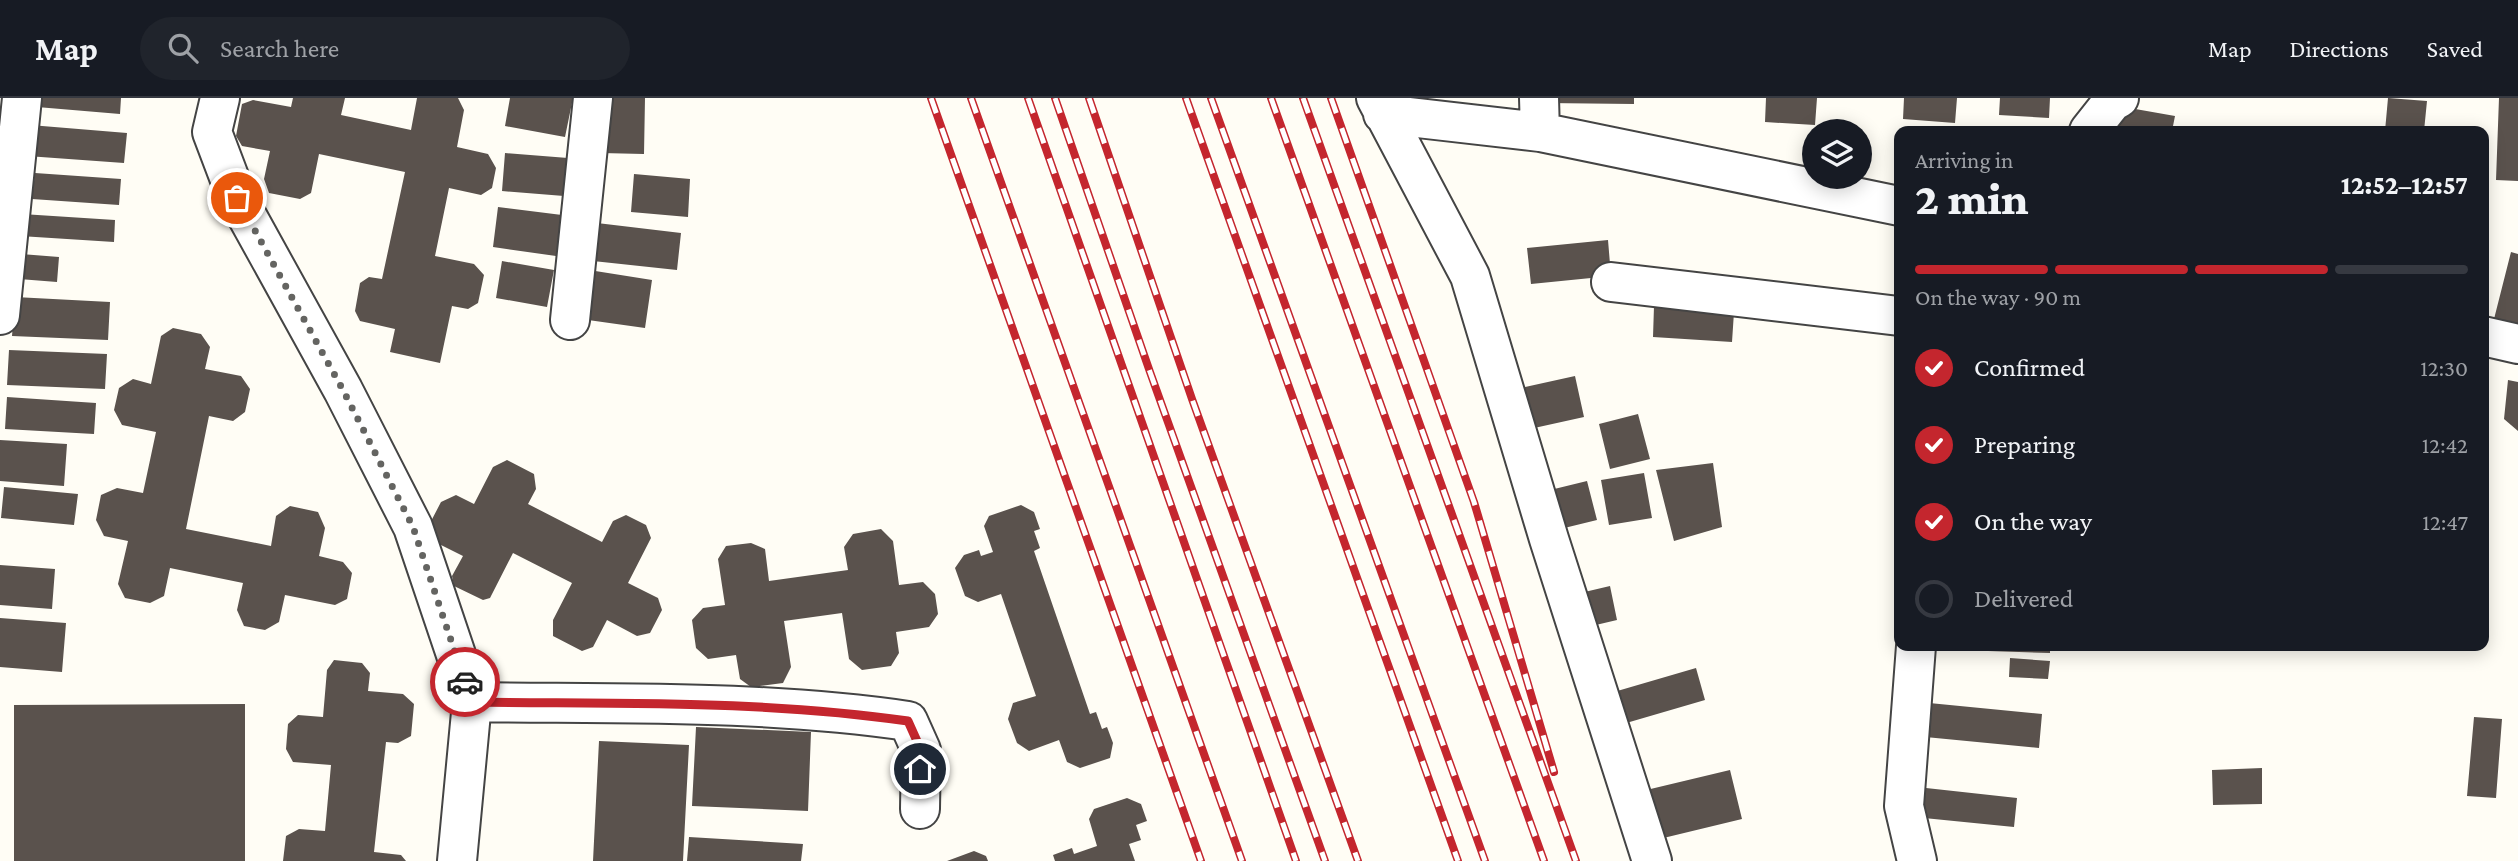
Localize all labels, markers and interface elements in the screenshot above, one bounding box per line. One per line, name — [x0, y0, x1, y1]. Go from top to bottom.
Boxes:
search box — [140, 17, 630, 80]
icon: search — [164, 29, 202, 67]
text: Map — [35, 30, 98, 67]
text: Search here — [220, 34, 339, 63]
text: Map — [2208, 35, 2252, 62]
text: Directions — [2290, 35, 2389, 62]
text: Saved — [2427, 35, 2483, 62]
map controls — [1802, 119, 1872, 189]
button: layers — [1802, 119, 1872, 189]
text: Arriving in — [1915, 147, 2013, 173]
pin — [207, 168, 267, 228]
text: 12:52–12:57 — [2341, 171, 2468, 200]
text: 2 min — [1915, 173, 2029, 224]
icon: bag — [218, 179, 256, 217]
text: On the way · 90 m — [1915, 284, 2081, 310]
icon: check — [1915, 349, 1953, 387]
text: Confirmed — [1974, 353, 2085, 382]
text: 12:30 — [2420, 355, 2468, 381]
icon: check — [1915, 426, 1953, 464]
text: Preparing — [1974, 430, 2075, 459]
text: 12:42 — [2422, 432, 2468, 458]
icon: check — [1915, 503, 1953, 541]
text: On the way — [1974, 507, 2092, 536]
text: 12:47 — [2422, 509, 2468, 535]
text: Delivered — [1974, 584, 2073, 613]
courier — [430, 647, 500, 717]
icon: car — [446, 663, 484, 701]
pin — [890, 739, 950, 799]
icon: home — [901, 750, 939, 788]

